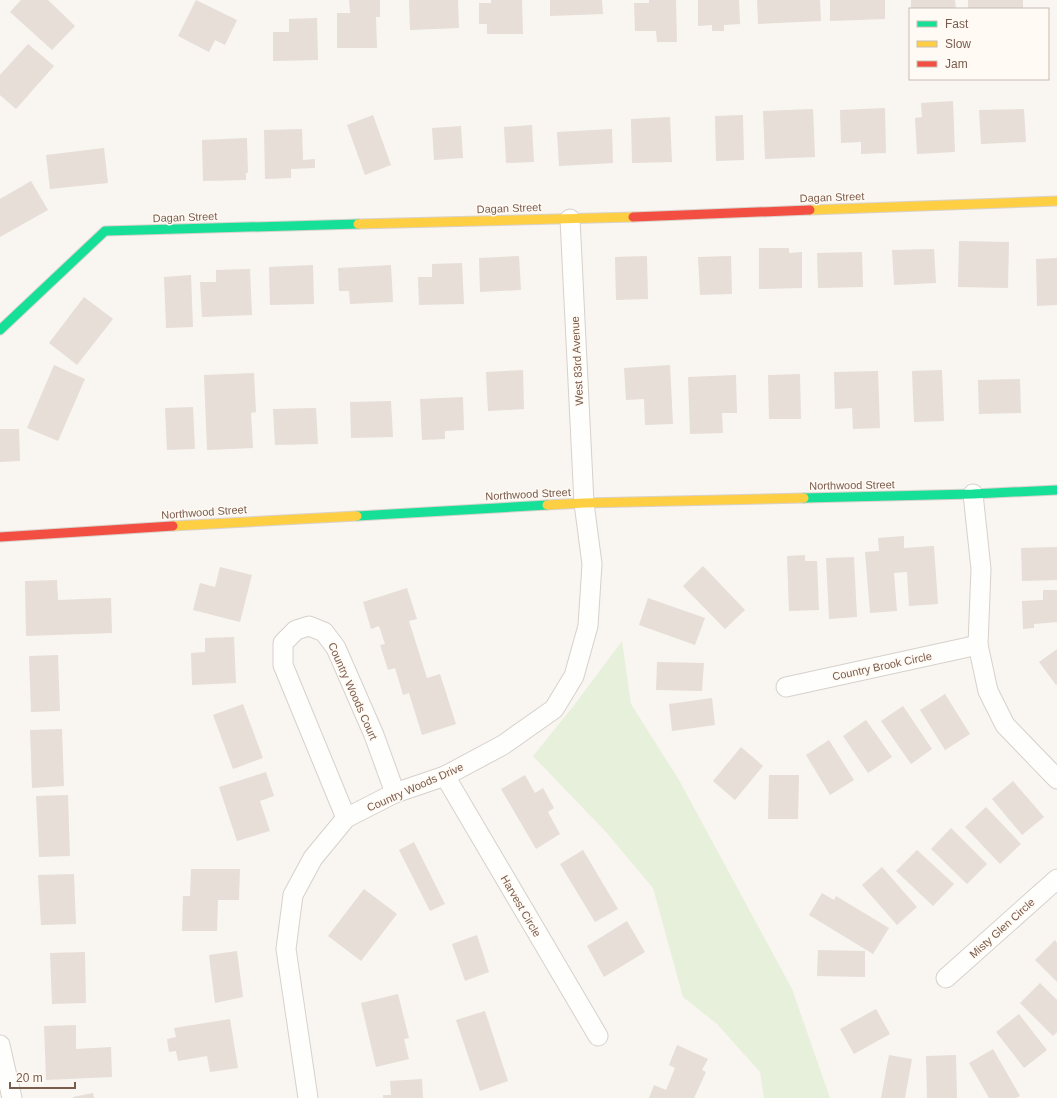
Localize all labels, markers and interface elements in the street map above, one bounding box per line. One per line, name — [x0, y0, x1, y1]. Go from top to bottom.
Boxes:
legend — [909, 8, 1049, 80]
text: Fast — [945, 17, 969, 31]
text: Slow — [945, 37, 971, 51]
text: Jam — [945, 57, 968, 71]
street label: Dagan Street — [799, 190, 865, 204]
street label: Dagan Street — [476, 201, 542, 215]
street label: Dagan Street — [152, 210, 218, 224]
street label: West 83rd Avenue — [569, 316, 585, 406]
street label: Northwood Street — [809, 478, 895, 492]
street label: Northwood Street — [485, 486, 571, 502]
street label: Northwood Street — [161, 503, 247, 521]
street label: Country Woods Court — [326, 640, 380, 742]
street label: Country Brook Circle — [831, 650, 933, 682]
street label: Country Woods Drive — [365, 760, 465, 814]
street label: Harvest Circle — [499, 873, 543, 939]
street label: Misty Glen Circle — [967, 896, 1037, 960]
scale bar — [10, 1064, 75, 1090]
text: 20 m — [16, 1071, 43, 1085]

